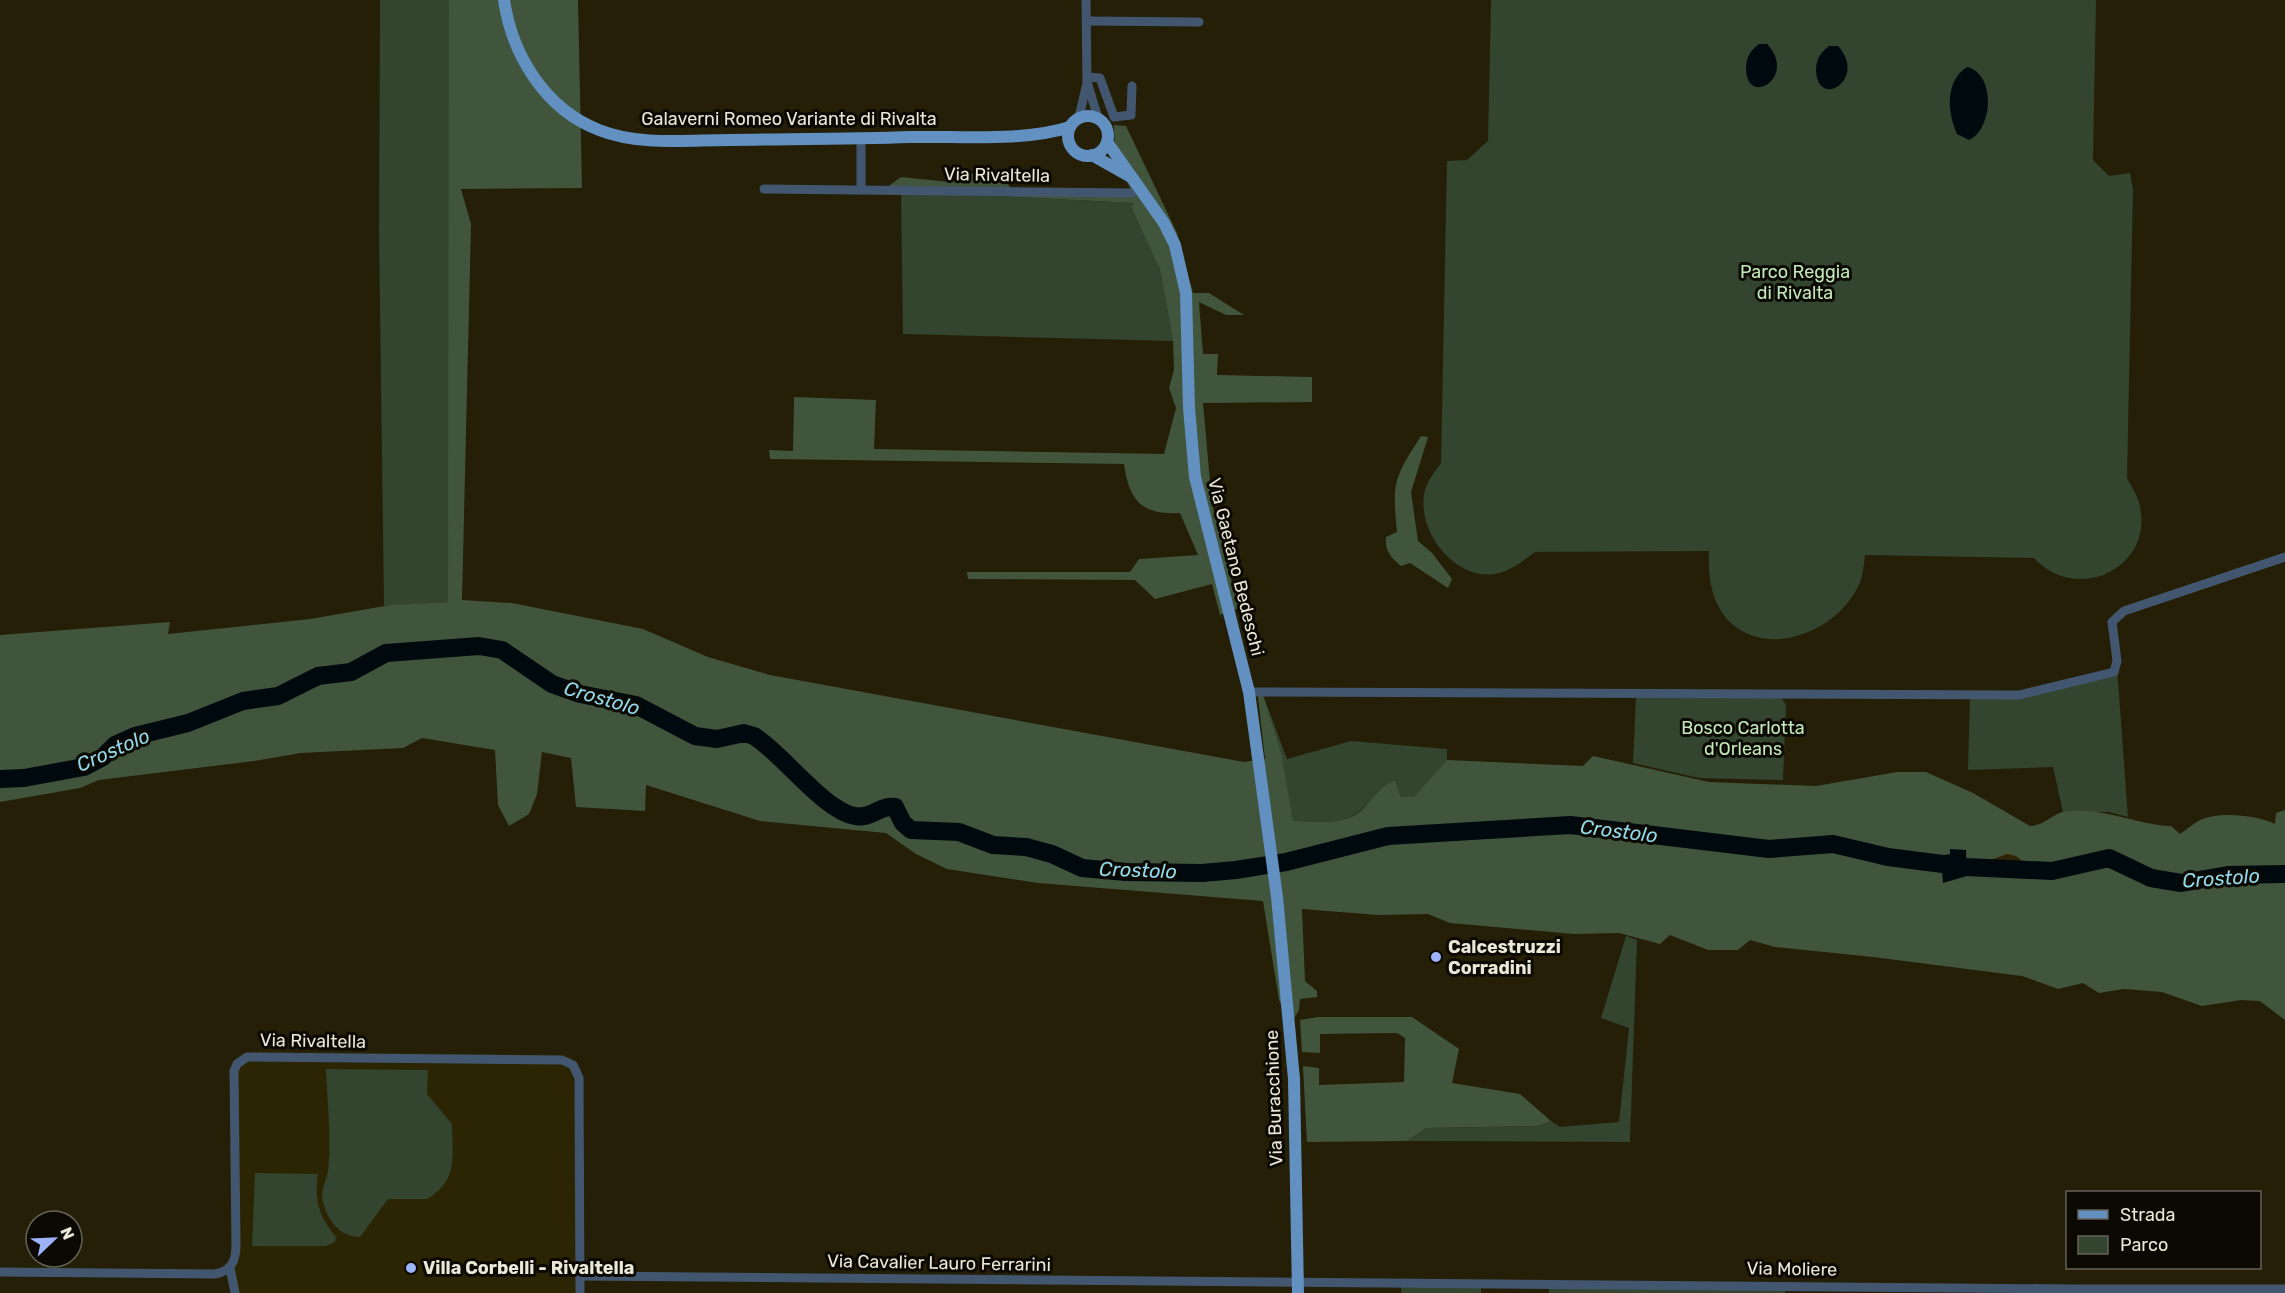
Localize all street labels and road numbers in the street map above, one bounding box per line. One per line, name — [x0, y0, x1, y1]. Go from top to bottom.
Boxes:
street label: Galaverni Romeo Variante di Rivalta — [641, 108, 937, 130]
street label: Via Rivaltella — [944, 163, 1050, 187]
street label: Via Gaetano Bedeschi — [1203, 476, 1269, 658]
street label: Via Rivaltella — [260, 1029, 366, 1053]
street label: Via Buracchione — [1261, 1029, 1287, 1167]
street label: Via Cavalier Lauro Ferrarini — [827, 1250, 1051, 1276]
street label: Via Moliere — [1747, 1257, 1837, 1281]

